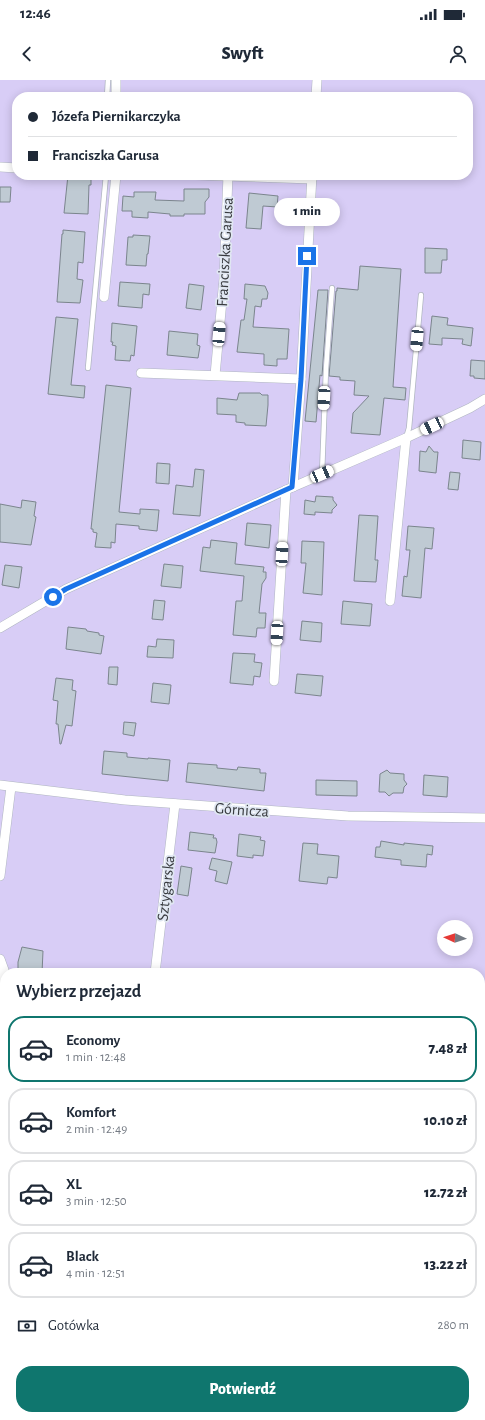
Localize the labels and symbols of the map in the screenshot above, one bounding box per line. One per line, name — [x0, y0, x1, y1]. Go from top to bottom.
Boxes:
street label: Franciszka Garusa — [214, 197, 236, 307]
callout: 1 min — [274, 198, 340, 226]
route end — [298, 247, 316, 265]
car — [212, 322, 226, 346]
car — [410, 327, 424, 351]
car — [317, 386, 331, 410]
car — [419, 415, 445, 437]
car — [309, 464, 335, 484]
car — [275, 542, 289, 566]
route start — [44, 588, 62, 606]
car — [270, 621, 284, 645]
street label: Górnicza — [214, 800, 270, 820]
street label: Sztygarska — [155, 854, 178, 922]
north arrow — [437, 920, 473, 956]

